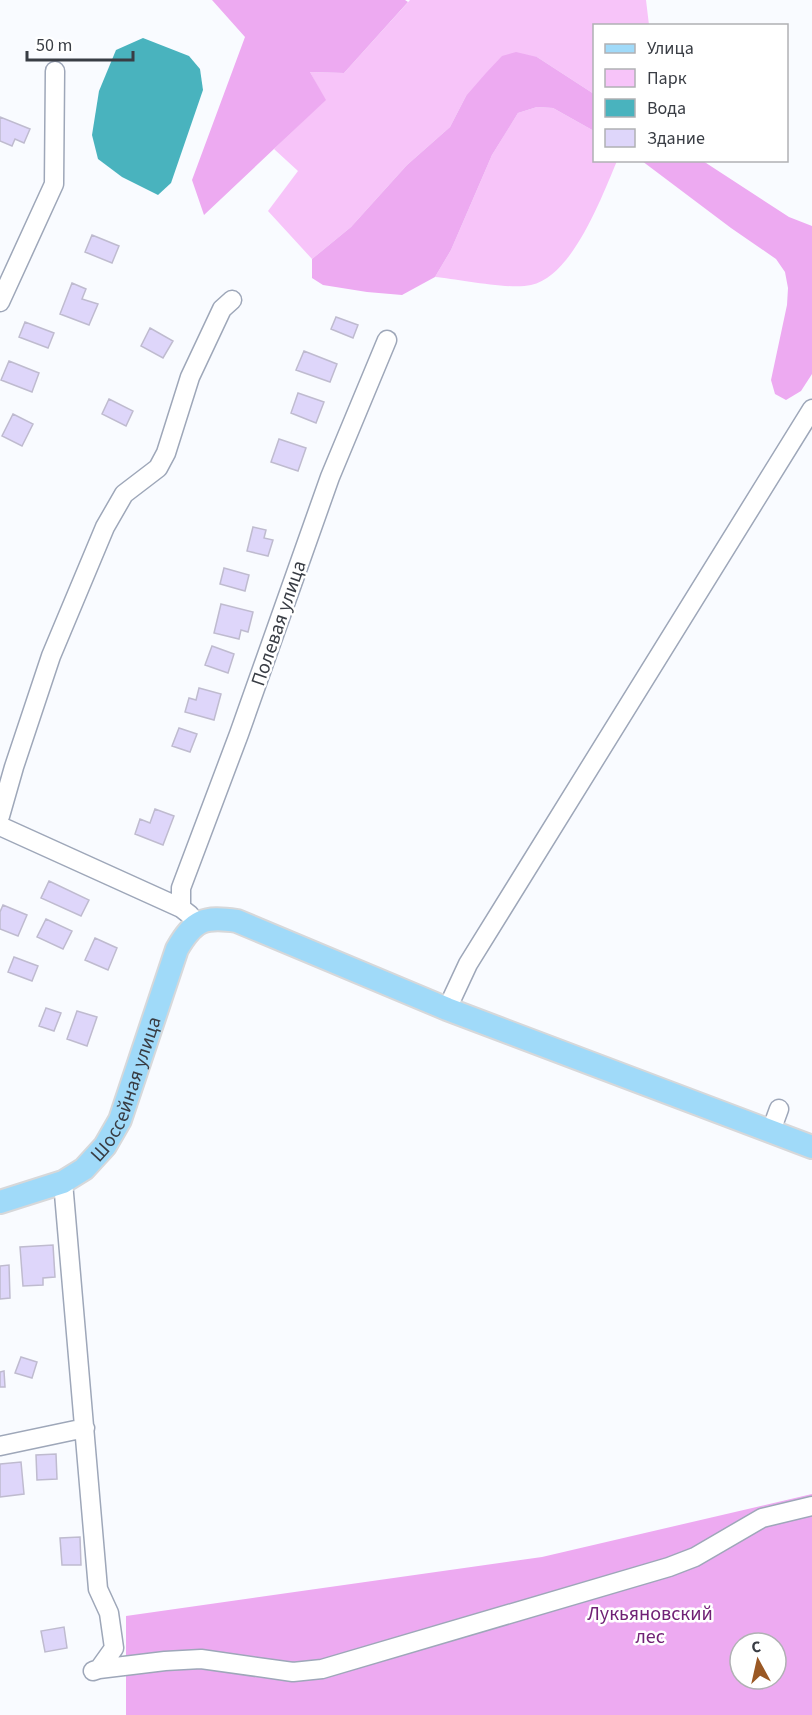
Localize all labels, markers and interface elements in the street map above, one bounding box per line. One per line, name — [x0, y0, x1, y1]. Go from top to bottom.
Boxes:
scale bar — [27, 24, 134, 62]
legend — [593, 24, 788, 162]
text: 50 m — [36, 33, 72, 58]
text: Улица — [647, 36, 694, 61]
text: Парк — [647, 66, 687, 91]
text: Вода — [647, 96, 686, 121]
text: Здание — [647, 126, 705, 151]
street label: Полевая улица — [244, 557, 314, 690]
street label: Шоссейная улица — [84, 1013, 169, 1168]
park label: Лукьяновский лес — [587, 1600, 713, 1651]
north arrow — [728, 1631, 788, 1691]
text: С — [750, 1636, 762, 1659]

